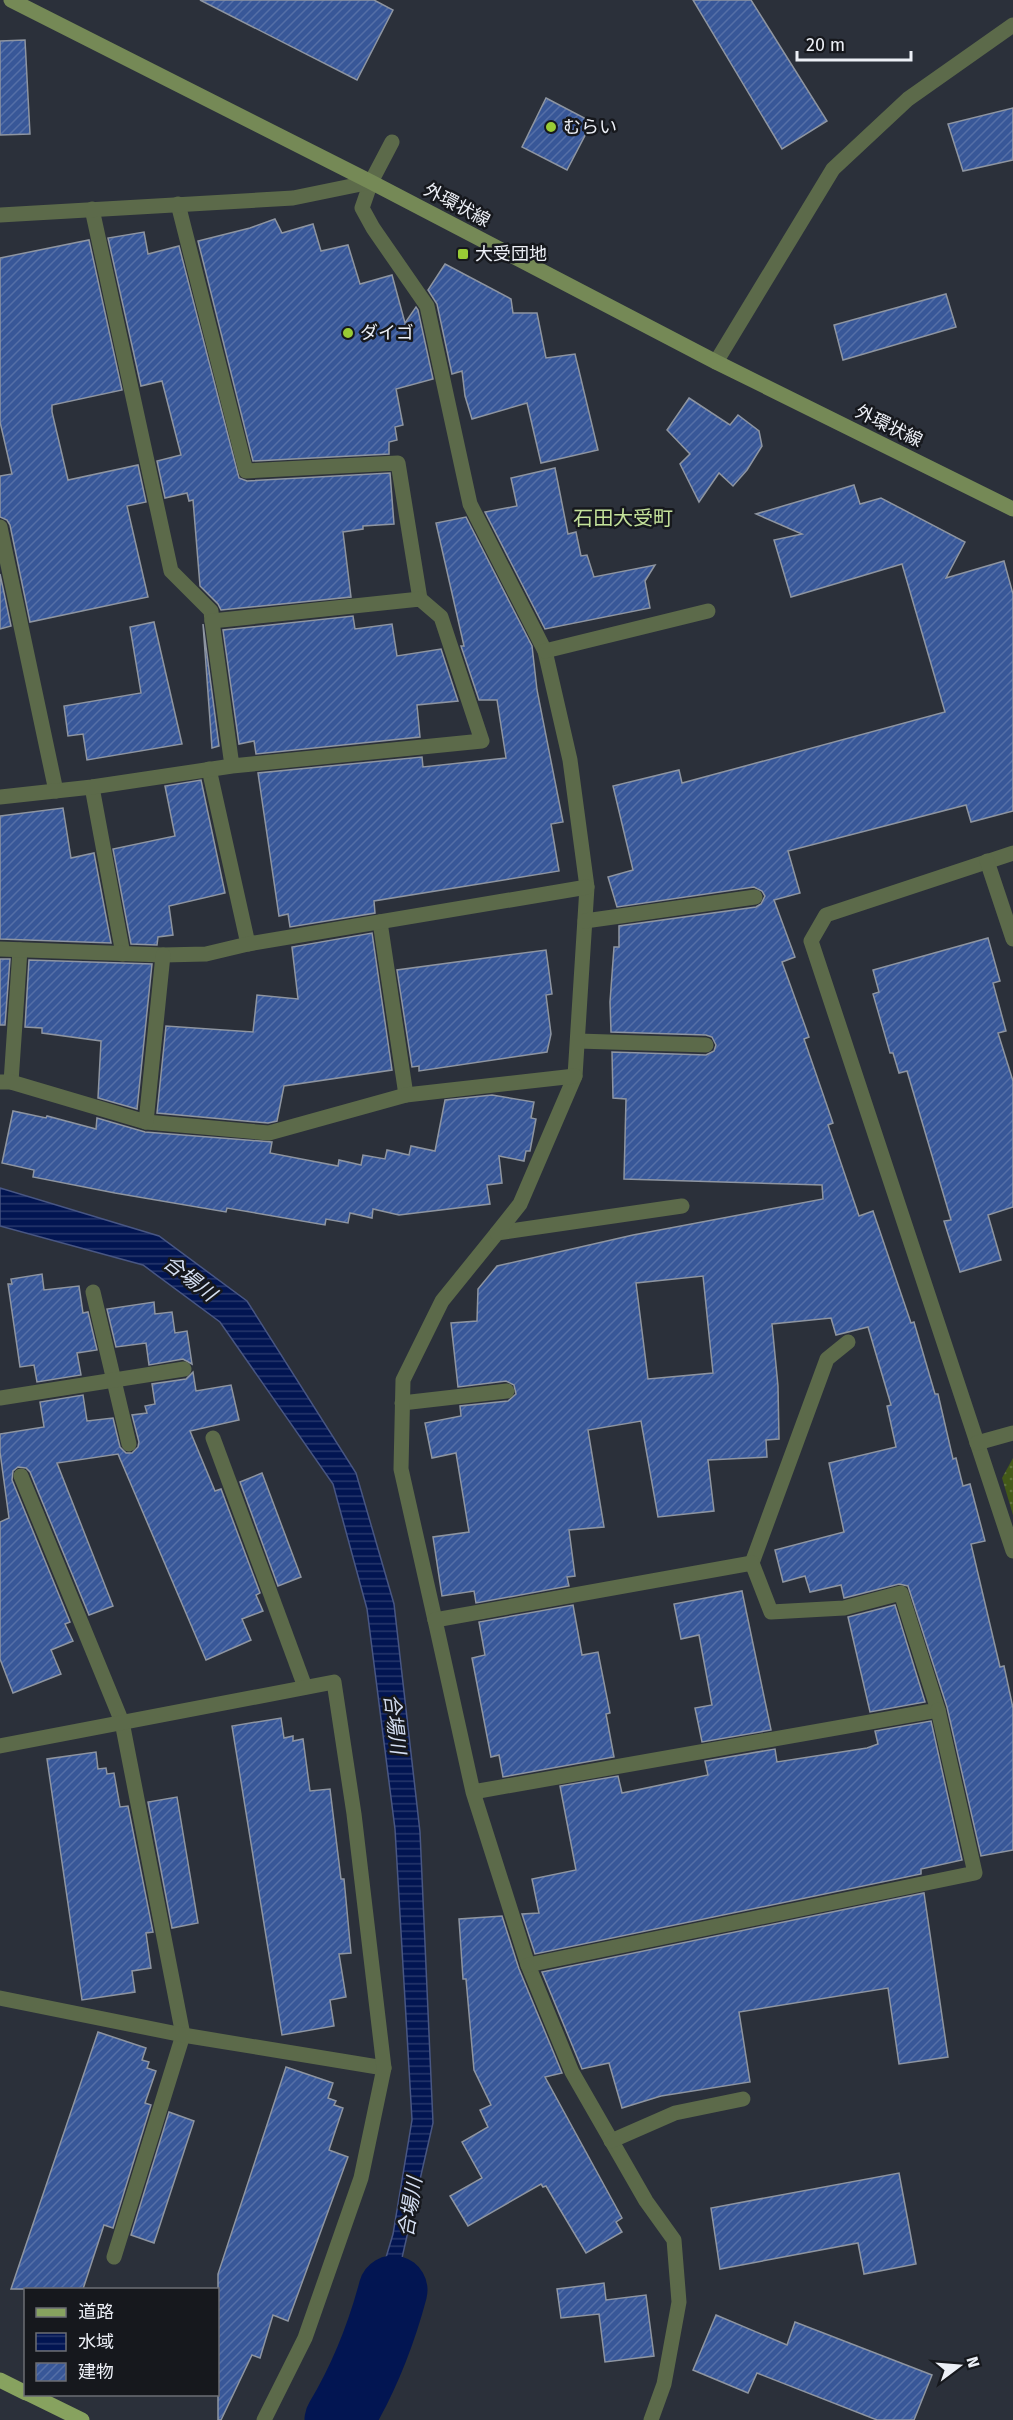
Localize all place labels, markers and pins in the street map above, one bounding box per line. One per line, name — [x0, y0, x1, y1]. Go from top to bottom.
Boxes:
place label: むらい — [563, 116, 617, 138]
marker: むらい — [544, 120, 558, 134]
place label: 大受団地 — [475, 243, 547, 265]
marker: 大受団地 — [456, 247, 470, 261]
place label: ダイゴ — [360, 322, 414, 344]
marker: ダイゴ — [341, 326, 355, 340]

